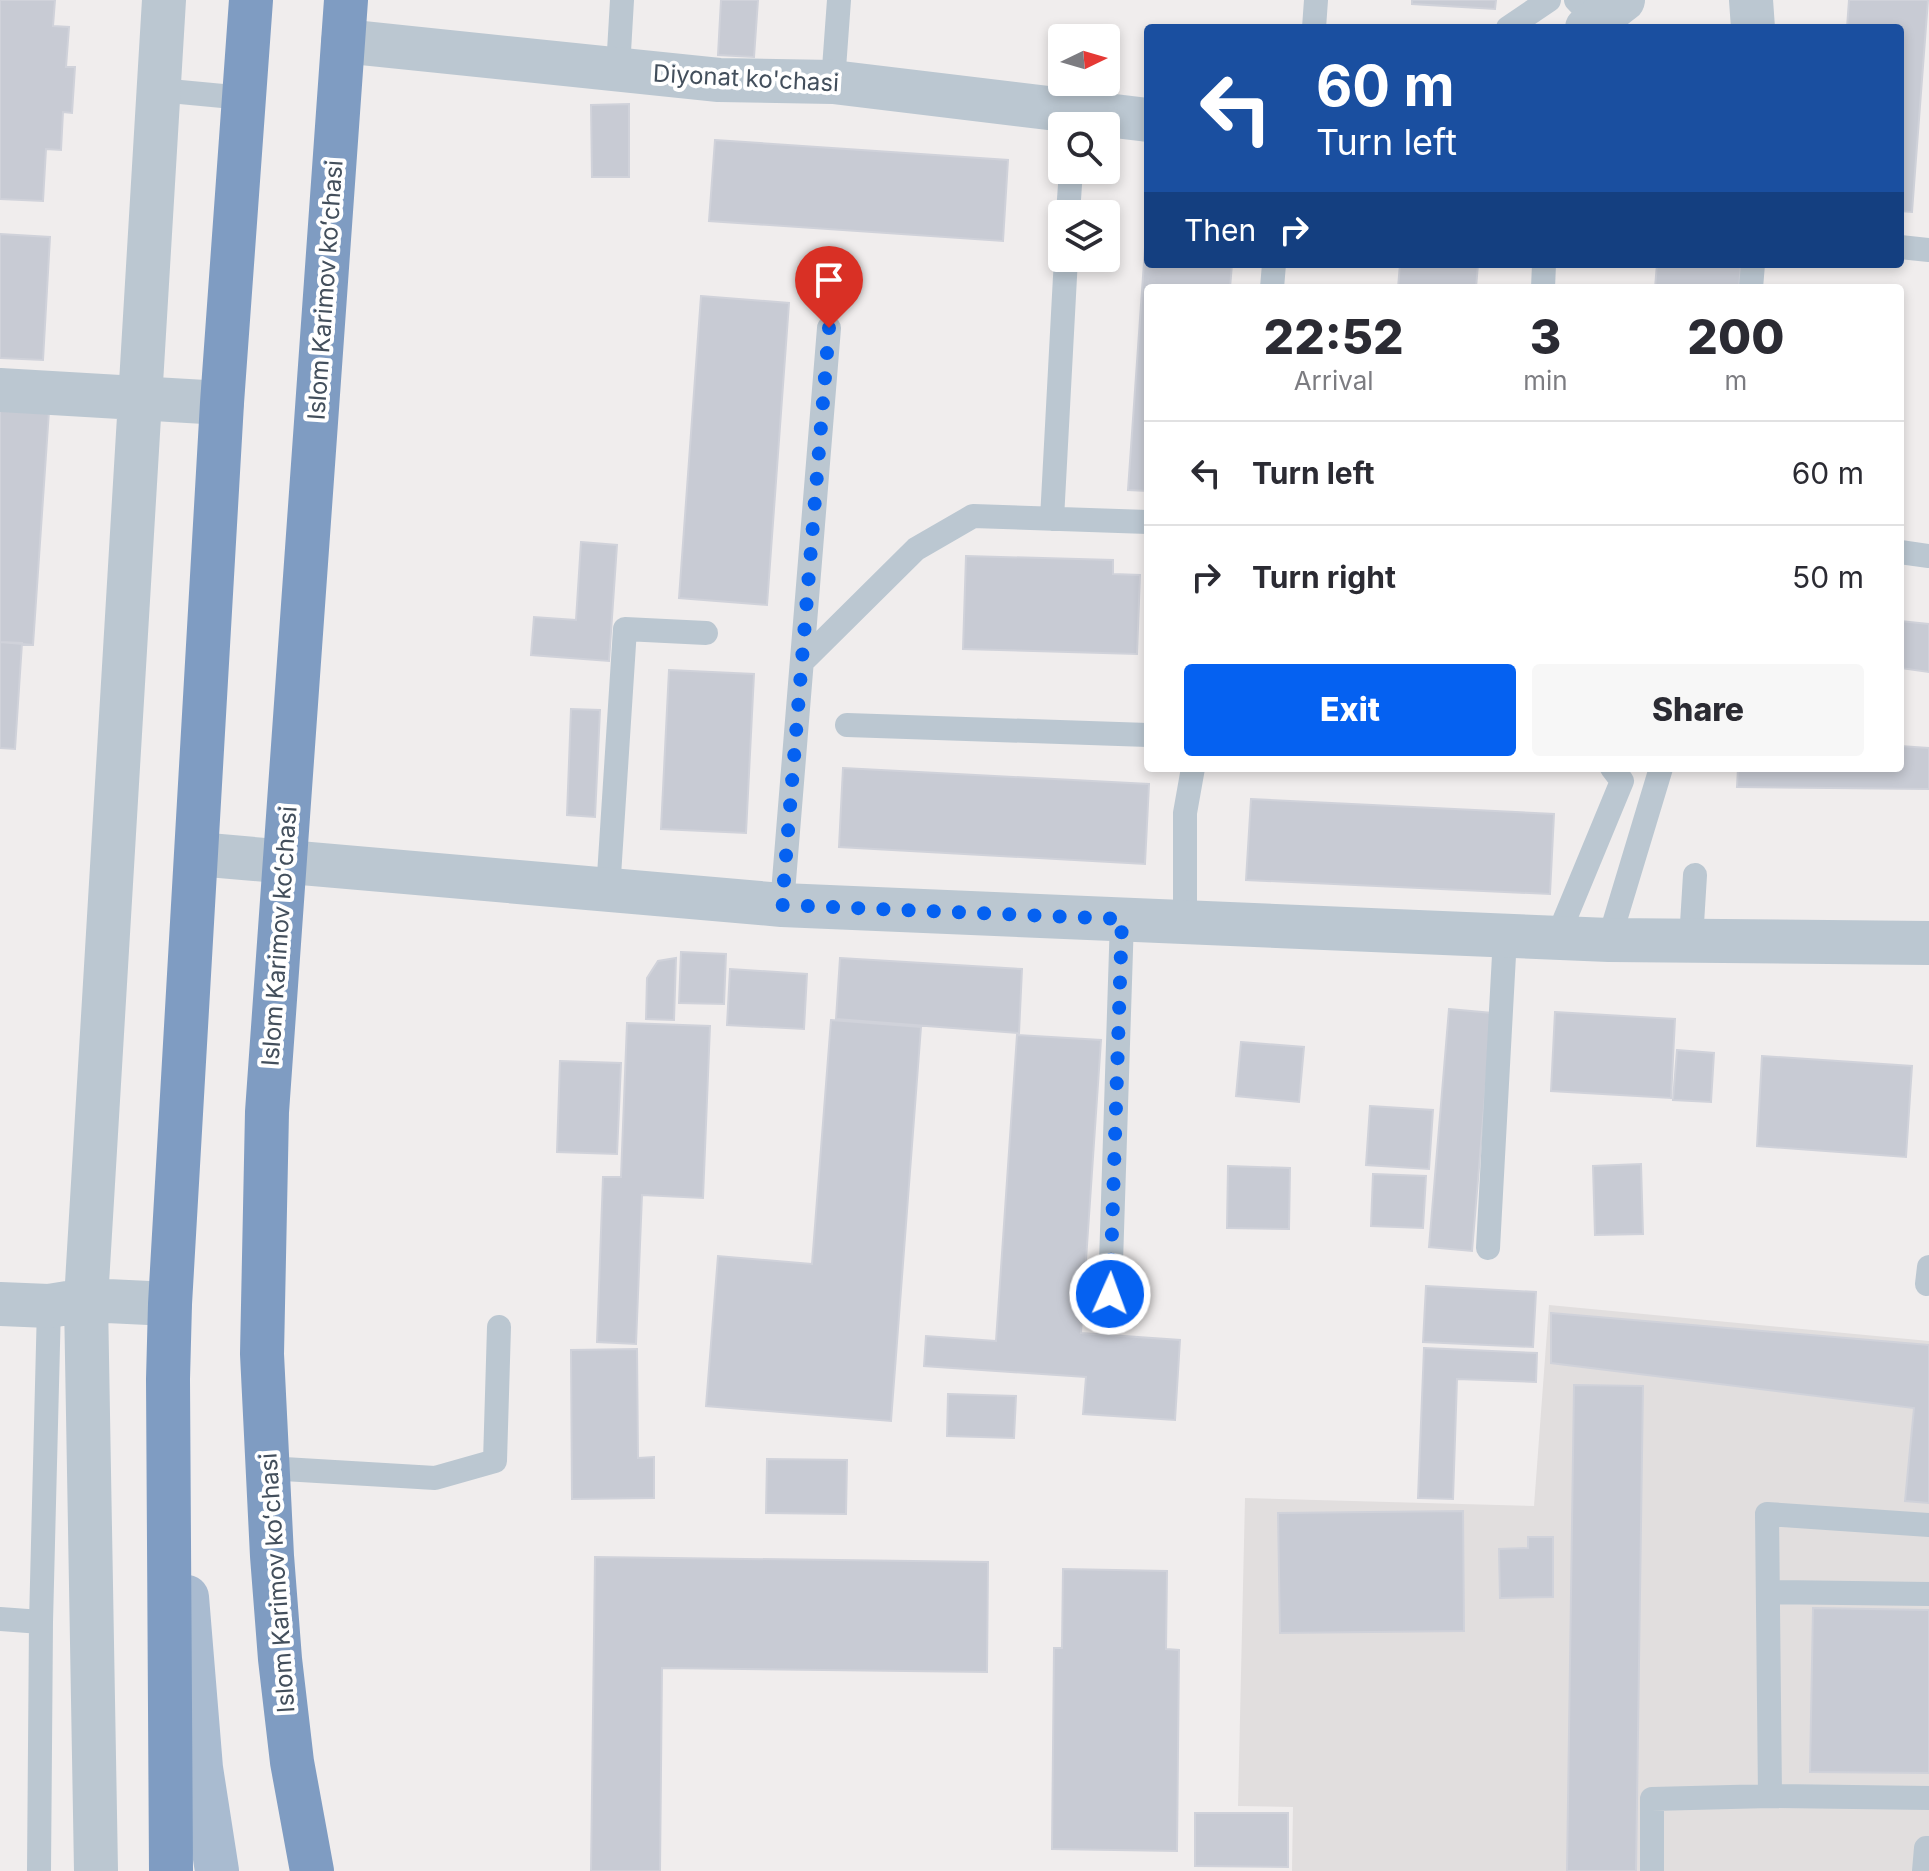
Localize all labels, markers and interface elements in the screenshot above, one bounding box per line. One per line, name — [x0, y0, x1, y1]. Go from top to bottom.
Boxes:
north arrow — [1048, 24, 1120, 96]
map controls — [1048, 24, 1120, 272]
text: 60 m — [1316, 52, 1455, 120]
icon: left — [1184, 56, 1288, 160]
street label: Diyonat ko'chasi — [652, 59, 840, 97]
button: search — [1048, 112, 1120, 184]
text: Turn left — [1316, 120, 1457, 164]
street label: Islom Karimov koʻchasi — [301, 159, 349, 421]
button: layers — [1048, 200, 1120, 272]
icon: right — [1272, 208, 1316, 252]
text: Then — [1184, 212, 1256, 248]
pin — [795, 246, 863, 328]
icon: arrive — [807, 258, 851, 302]
text: 22:52 — [1264, 307, 1404, 366]
text: 3 — [1530, 307, 1561, 366]
text: 200 — [1687, 307, 1784, 366]
text: Arrival — [1294, 365, 1374, 396]
text: min — [1523, 365, 1568, 396]
text: m — [1724, 365, 1747, 396]
icon: left — [1184, 451, 1228, 495]
text: Turn left — [1252, 455, 1374, 491]
text: 60 m — [1792, 455, 1864, 491]
icon: right — [1184, 555, 1228, 599]
text: Turn right — [1252, 559, 1396, 595]
text: 50 m — [1792, 559, 1864, 595]
button: Exit — [1184, 664, 1516, 756]
button: Share — [1532, 664, 1864, 756]
street label: Islom Karimov koʻchasi — [255, 805, 303, 1067]
position arrow — [1068, 1252, 1152, 1336]
street label: Islom Karimov koʻchasi — [253, 1452, 301, 1714]

